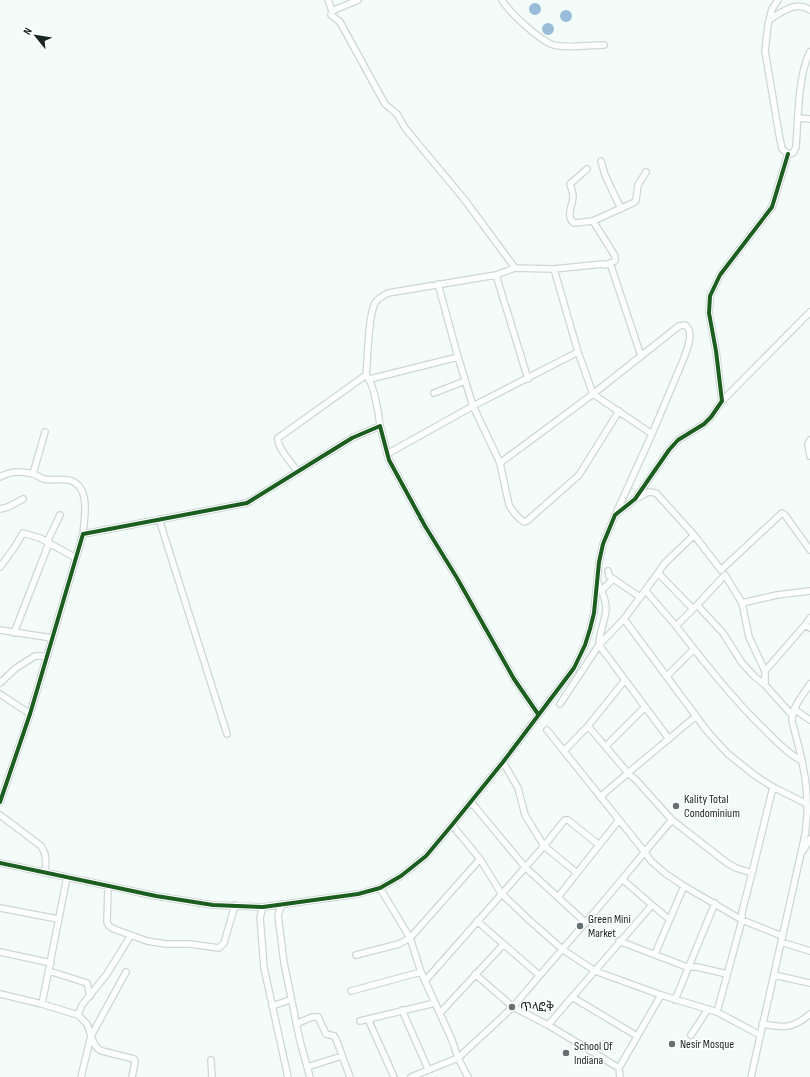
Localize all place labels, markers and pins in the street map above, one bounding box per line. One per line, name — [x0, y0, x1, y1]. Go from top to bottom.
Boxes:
place label: Kality Total Condominium — [684, 792, 740, 821]
marker: Kality Total Condominium — [671, 801, 681, 811]
place label: Green Mini Market — [588, 912, 631, 941]
marker: Green Mini Market — [575, 921, 585, 931]
place label: ጥላፎቅ — [520, 1000, 554, 1015]
marker: ጥላፎቅ — [507, 1002, 517, 1012]
place label: Nesir Mosque — [680, 1037, 734, 1052]
place label: School Of Indiana — [574, 1039, 613, 1068]
marker: Nesir Mosque — [667, 1039, 677, 1049]
marker: School Of Indiana — [561, 1048, 571, 1058]

